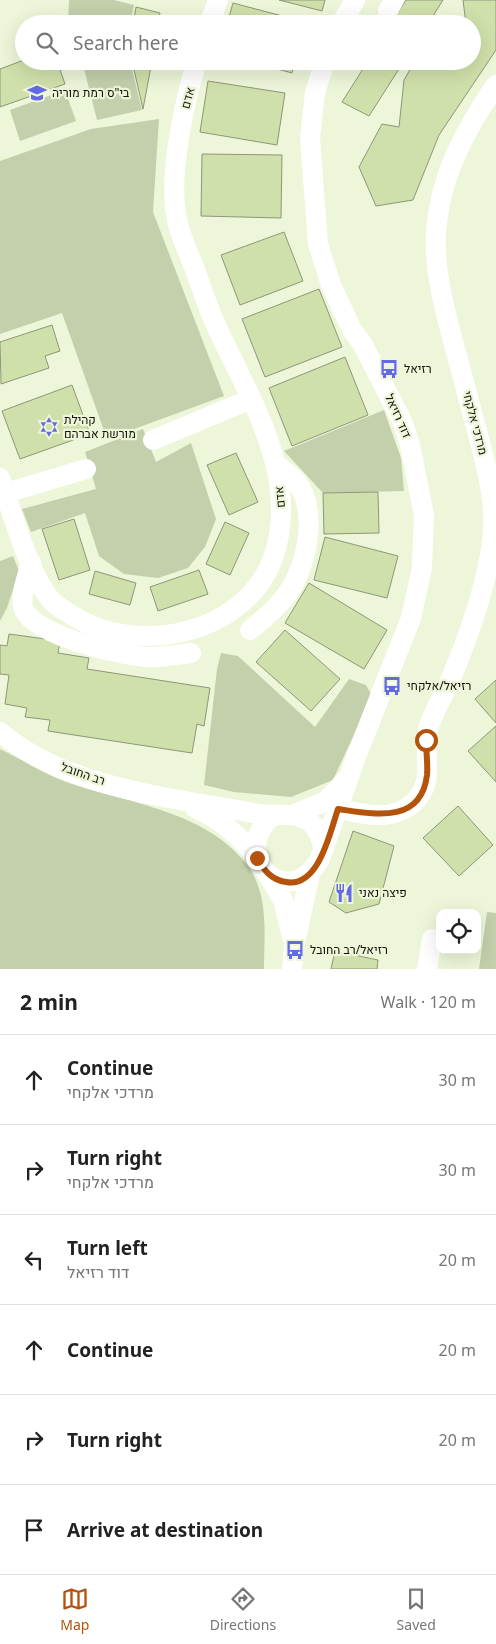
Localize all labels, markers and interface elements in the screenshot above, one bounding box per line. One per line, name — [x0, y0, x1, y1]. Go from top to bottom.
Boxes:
search box — [15, 15, 481, 70]
icon: search — [33, 29, 61, 57]
text: Search here — [73, 30, 179, 56]
school or university icon: בי"ס רמת מוריה — [26, 82, 48, 104]
place label: בי"ס רמת מוריה — [52, 84, 130, 101]
street label: אדם — [177, 85, 199, 110]
bus stop icon: רזיאל — [378, 358, 400, 380]
place label: רזיאל — [404, 360, 432, 377]
street label: מרדכי אלקחי — [459, 389, 492, 457]
street label: דוד רזיאל — [381, 391, 416, 441]
place label: קהילת מורשת אברהם — [64, 411, 136, 442]
synagogue icon: קהילת מורשת אברהם — [38, 416, 60, 438]
street label: אדם — [270, 485, 289, 509]
bus stop icon: רזיאל/אלקחי — [381, 675, 403, 697]
place label: רזיאל/אלקחי — [407, 677, 471, 694]
route start — [415, 729, 438, 752]
street label: רב החובל — [59, 758, 108, 789]
route end — [246, 847, 269, 870]
restaurant icon: פיצה נאני — [333, 882, 355, 904]
place label: פיצה נאני — [359, 884, 407, 901]
map controls — [436, 909, 481, 954]
button: locate — [436, 909, 481, 954]
bus stop icon: רזיאל/רב החובל — [284, 939, 306, 961]
place label: רזיאל/רב החובל — [310, 941, 388, 958]
text: 2 min — [20, 988, 78, 1016]
text: Walk · 120 m — [381, 991, 476, 1013]
text: Continue — [67, 1055, 153, 1081]
icon: ahead — [20, 1066, 48, 1094]
text: 30 m — [439, 1069, 476, 1091]
text: מרדכי אלקחי — [67, 1081, 154, 1103]
text: Turn right — [67, 1145, 162, 1171]
icon: right — [20, 1156, 48, 1184]
text: 30 m — [439, 1159, 476, 1181]
text: מרדכי אלקחי — [67, 1171, 154, 1193]
text: Turn left — [67, 1235, 148, 1261]
icon: left — [20, 1246, 48, 1274]
text: 20 m — [439, 1249, 476, 1271]
text: דוד רזיאל — [67, 1261, 129, 1283]
icon: ahead — [20, 1336, 48, 1364]
text: Continue — [67, 1337, 153, 1363]
text: 20 m — [439, 1339, 476, 1361]
icon: right — [20, 1426, 48, 1454]
text: Turn right — [67, 1427, 162, 1453]
text: 20 m — [439, 1429, 476, 1451]
icon: arrive — [20, 1516, 48, 1544]
text: Arrive at destination — [67, 1517, 263, 1543]
tab: Map — [60, 1585, 89, 1634]
tab: Directions — [210, 1585, 276, 1634]
tab: Saved — [397, 1585, 436, 1634]

